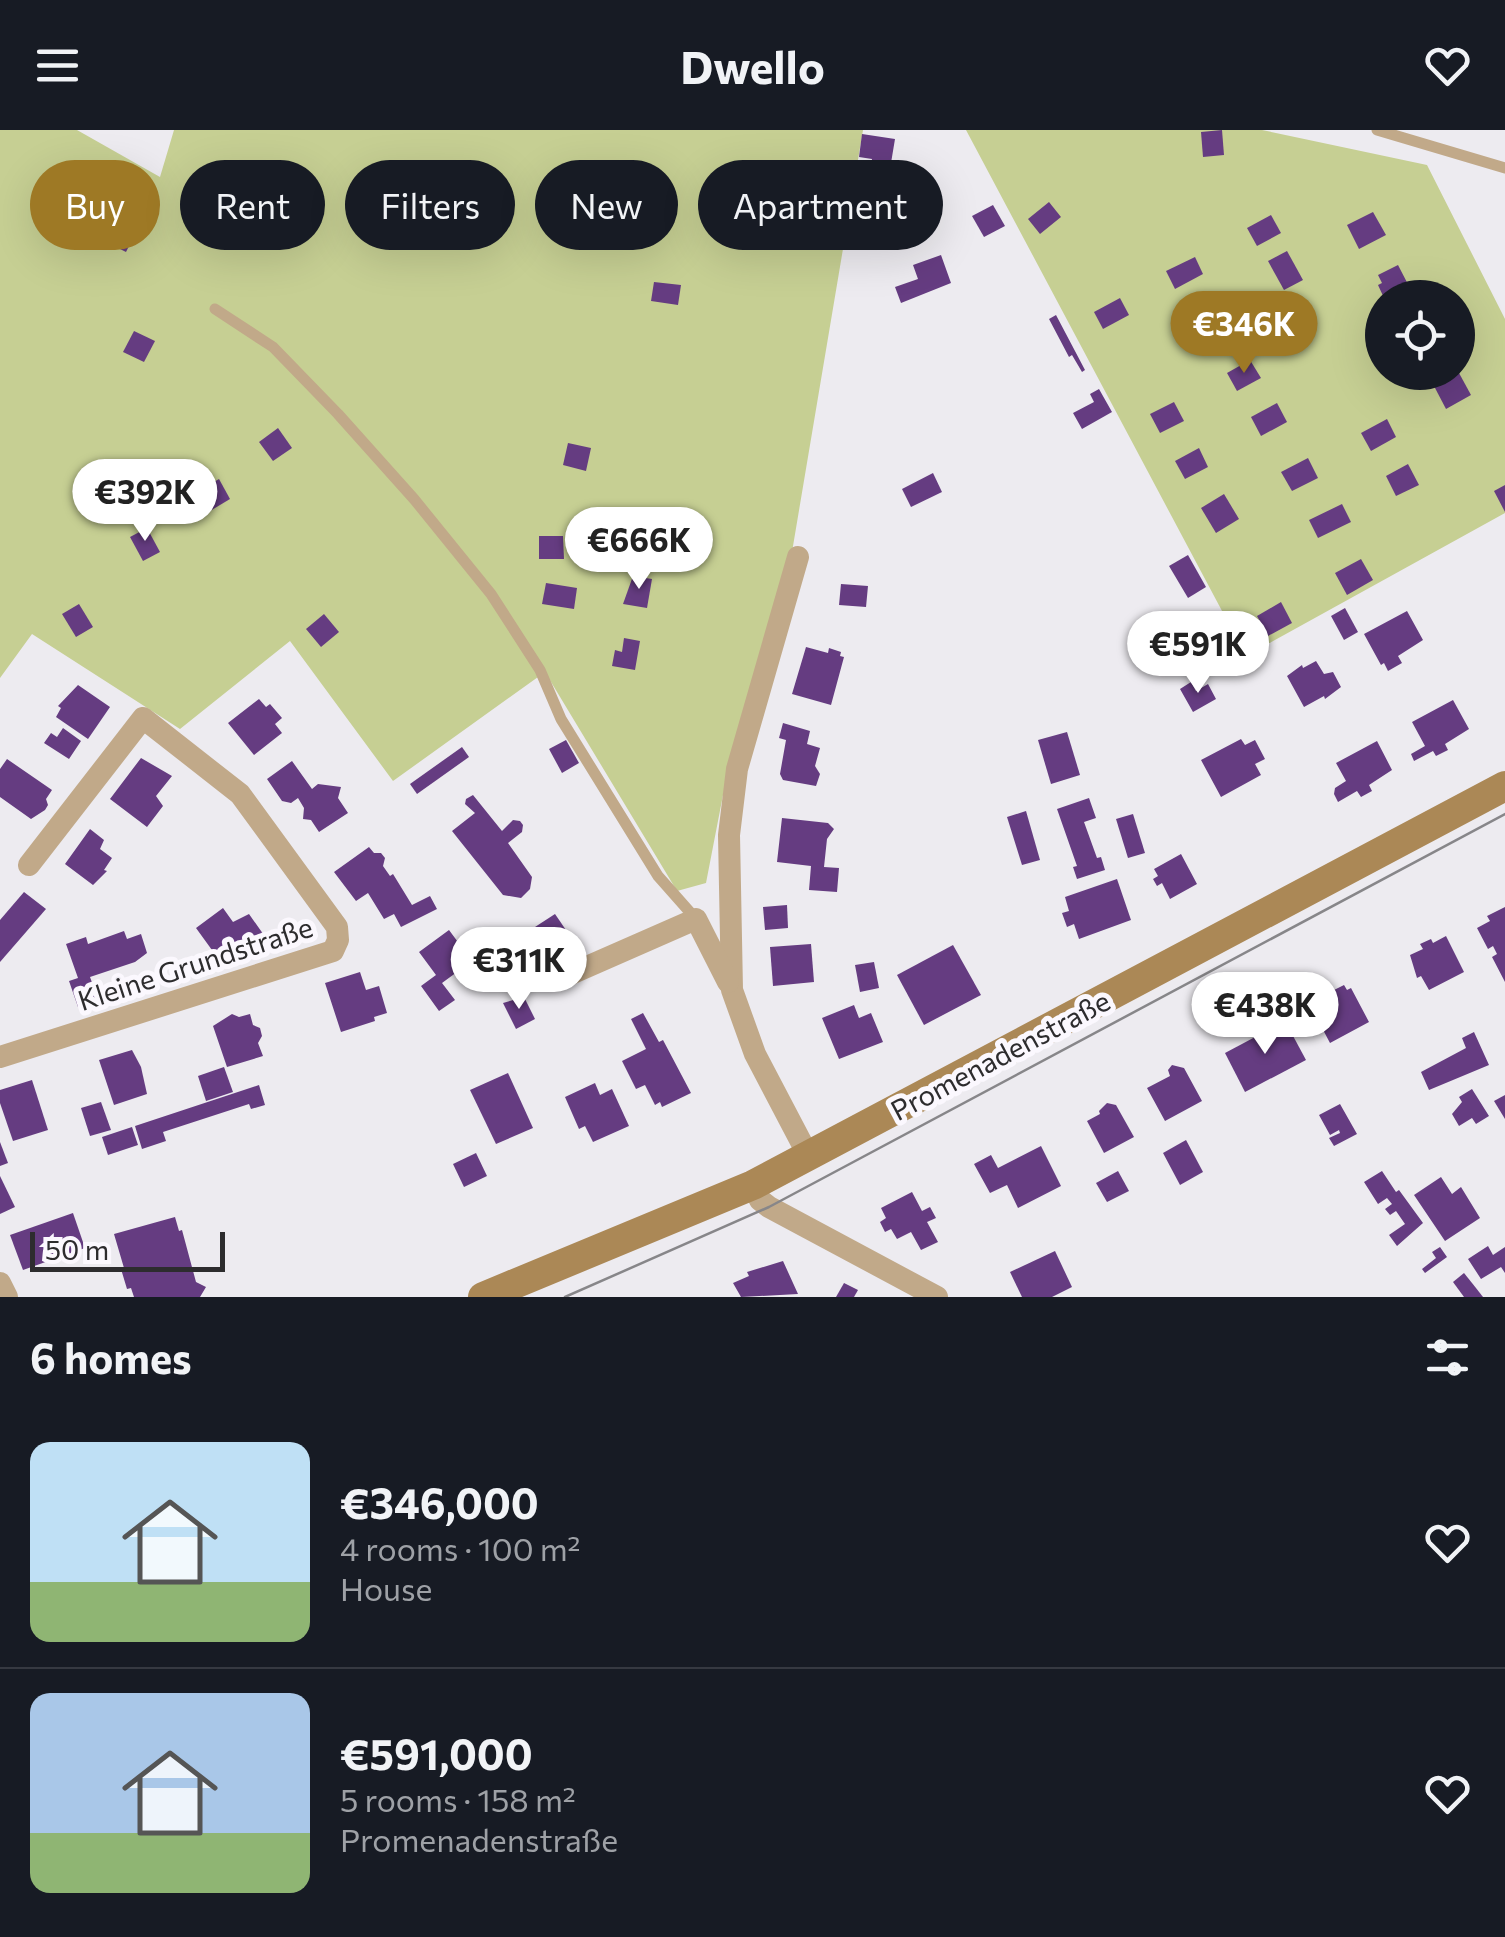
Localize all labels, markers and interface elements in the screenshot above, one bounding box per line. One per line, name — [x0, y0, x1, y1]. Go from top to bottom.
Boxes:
icon: menu — [30, 38, 85, 93]
text: Dwello — [680, 38, 825, 93]
icon: heart — [1420, 38, 1475, 93]
chip: Buy — [30, 160, 160, 250]
chip: Rent — [180, 160, 325, 250]
chip: Filters — [345, 160, 515, 250]
chip: New — [535, 160, 678, 250]
chip: Apartment — [698, 160, 943, 250]
map controls — [1365, 280, 1475, 390]
button: locate — [1365, 280, 1475, 390]
pin: €346K — [1174, 291, 1314, 376]
text: €346K — [1193, 303, 1295, 343]
pin: €392K — [75, 459, 215, 544]
text: €392K — [94, 471, 196, 511]
pin: €666K — [569, 507, 709, 592]
text: €666K — [587, 519, 691, 559]
pin: €591K — [1128, 611, 1268, 696]
text: €591K — [1149, 623, 1247, 663]
street label: Kleine Grundstraße — [73, 909, 317, 1017]
pin: €311K — [449, 927, 589, 1012]
text: €311K — [473, 939, 565, 979]
pin: €438K — [1195, 972, 1335, 1057]
street label: Promenadenstraße — [885, 983, 1115, 1127]
text: €438K — [1214, 984, 1316, 1024]
scale bar — [30, 1227, 225, 1272]
text: 50 m — [45, 1232, 109, 1266]
icon: filters — [1420, 1330, 1475, 1385]
text: 6 homes — [30, 1331, 192, 1383]
text: €346,000 — [340, 1476, 539, 1528]
icon: home — [110, 1482, 230, 1602]
icon: heart — [1420, 1515, 1475, 1570]
text: 4 rooms · 100 m² — [340, 1528, 580, 1568]
text: House — [340, 1568, 432, 1608]
text: €591,000 — [340, 1727, 533, 1779]
icon: home — [110, 1733, 230, 1853]
icon: heart — [1420, 1766, 1475, 1821]
text: 5 rooms · 158 m² — [340, 1779, 576, 1819]
text: Promenadenstraße — [340, 1819, 618, 1859]

